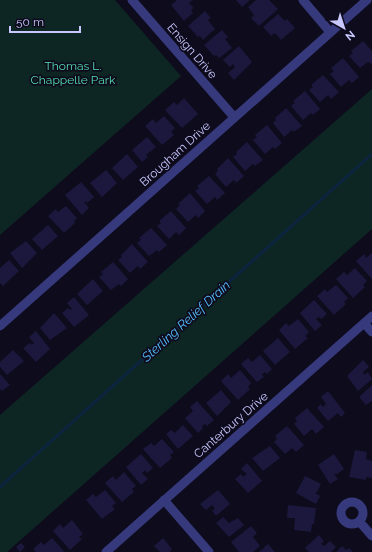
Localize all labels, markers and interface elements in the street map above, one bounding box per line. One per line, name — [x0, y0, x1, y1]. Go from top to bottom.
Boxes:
scale bar — [10, 8, 80, 34]
north arrow — [324, 8, 364, 48]
text: 50 m — [16, 15, 44, 29]
street label: Ensign Drive — [164, 20, 220, 82]
text: N — [343, 28, 357, 43]
park label: Thomas L. Chappelle Park — [31, 59, 116, 87]
street label: Brougham Drive — [137, 119, 213, 189]
water label: Sterling Relief Drain — [138, 277, 233, 365]
street label: Canterbury Drive — [191, 389, 271, 461]

